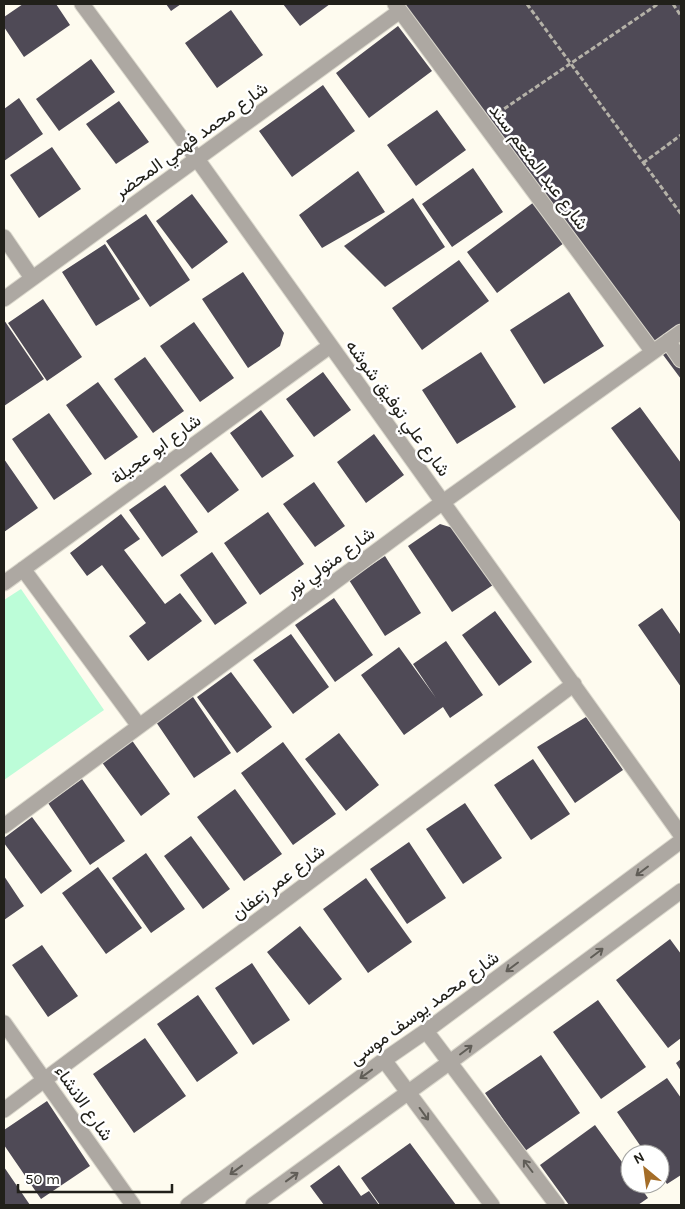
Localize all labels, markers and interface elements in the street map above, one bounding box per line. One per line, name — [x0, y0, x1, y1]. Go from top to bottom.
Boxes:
street label: شارع محمد فهمي المحضر — [109, 77, 274, 207]
street label: شارع عبد المنعم سند — [484, 100, 593, 235]
street label: شارع علي توفيق شوشه — [338, 335, 455, 483]
street label: شارع ابو عجيلة — [107, 409, 206, 490]
street label: شارع متولي نور — [280, 522, 381, 606]
street label: شارع عمر زعفان — [227, 840, 330, 925]
one-way arrow — [636, 865, 649, 876]
street label: شارع محمد يوسف موسى — [345, 946, 504, 1071]
one-way arrow — [590, 948, 603, 959]
one-way arrow — [506, 962, 519, 973]
one-way arrow — [459, 1045, 473, 1055]
street label: شارع الانشاء — [49, 1061, 118, 1146]
one-way arrow — [360, 1068, 373, 1079]
one-way arrow — [419, 1106, 429, 1120]
north arrow — [620, 1144, 670, 1194]
text: N — [630, 1148, 647, 1168]
one-way arrow — [522, 1160, 533, 1173]
scale bar — [18, 1162, 171, 1194]
one-way arrow — [229, 1165, 243, 1175]
text: 50 m — [25, 1170, 60, 1188]
one-way arrow — [285, 1171, 298, 1182]

